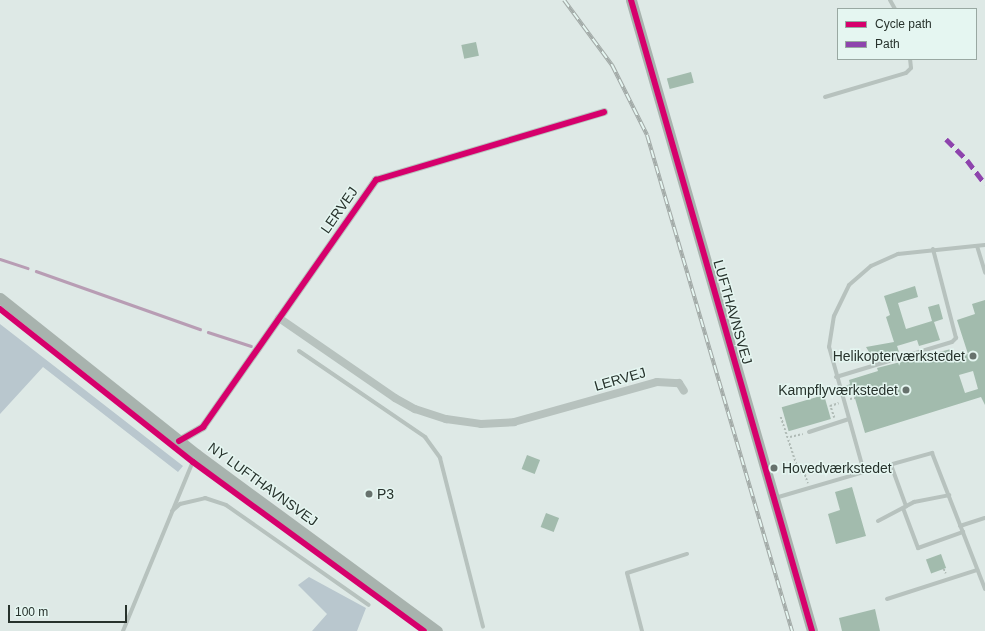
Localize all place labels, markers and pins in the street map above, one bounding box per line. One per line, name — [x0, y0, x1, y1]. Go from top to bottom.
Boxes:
place label: Helikopterværkstedet — [833, 348, 965, 364]
marker: Helikopterværkstedet — [968, 351, 978, 361]
place label: Kampflyværkstedet — [778, 382, 898, 398]
marker: Kampflyværkstedet — [901, 385, 911, 395]
place label: Hovedværkstedet — [782, 460, 892, 476]
marker: Hovedværkstedet — [769, 463, 779, 473]
place label: P3 — [377, 486, 394, 502]
marker: P3 — [364, 489, 374, 499]

